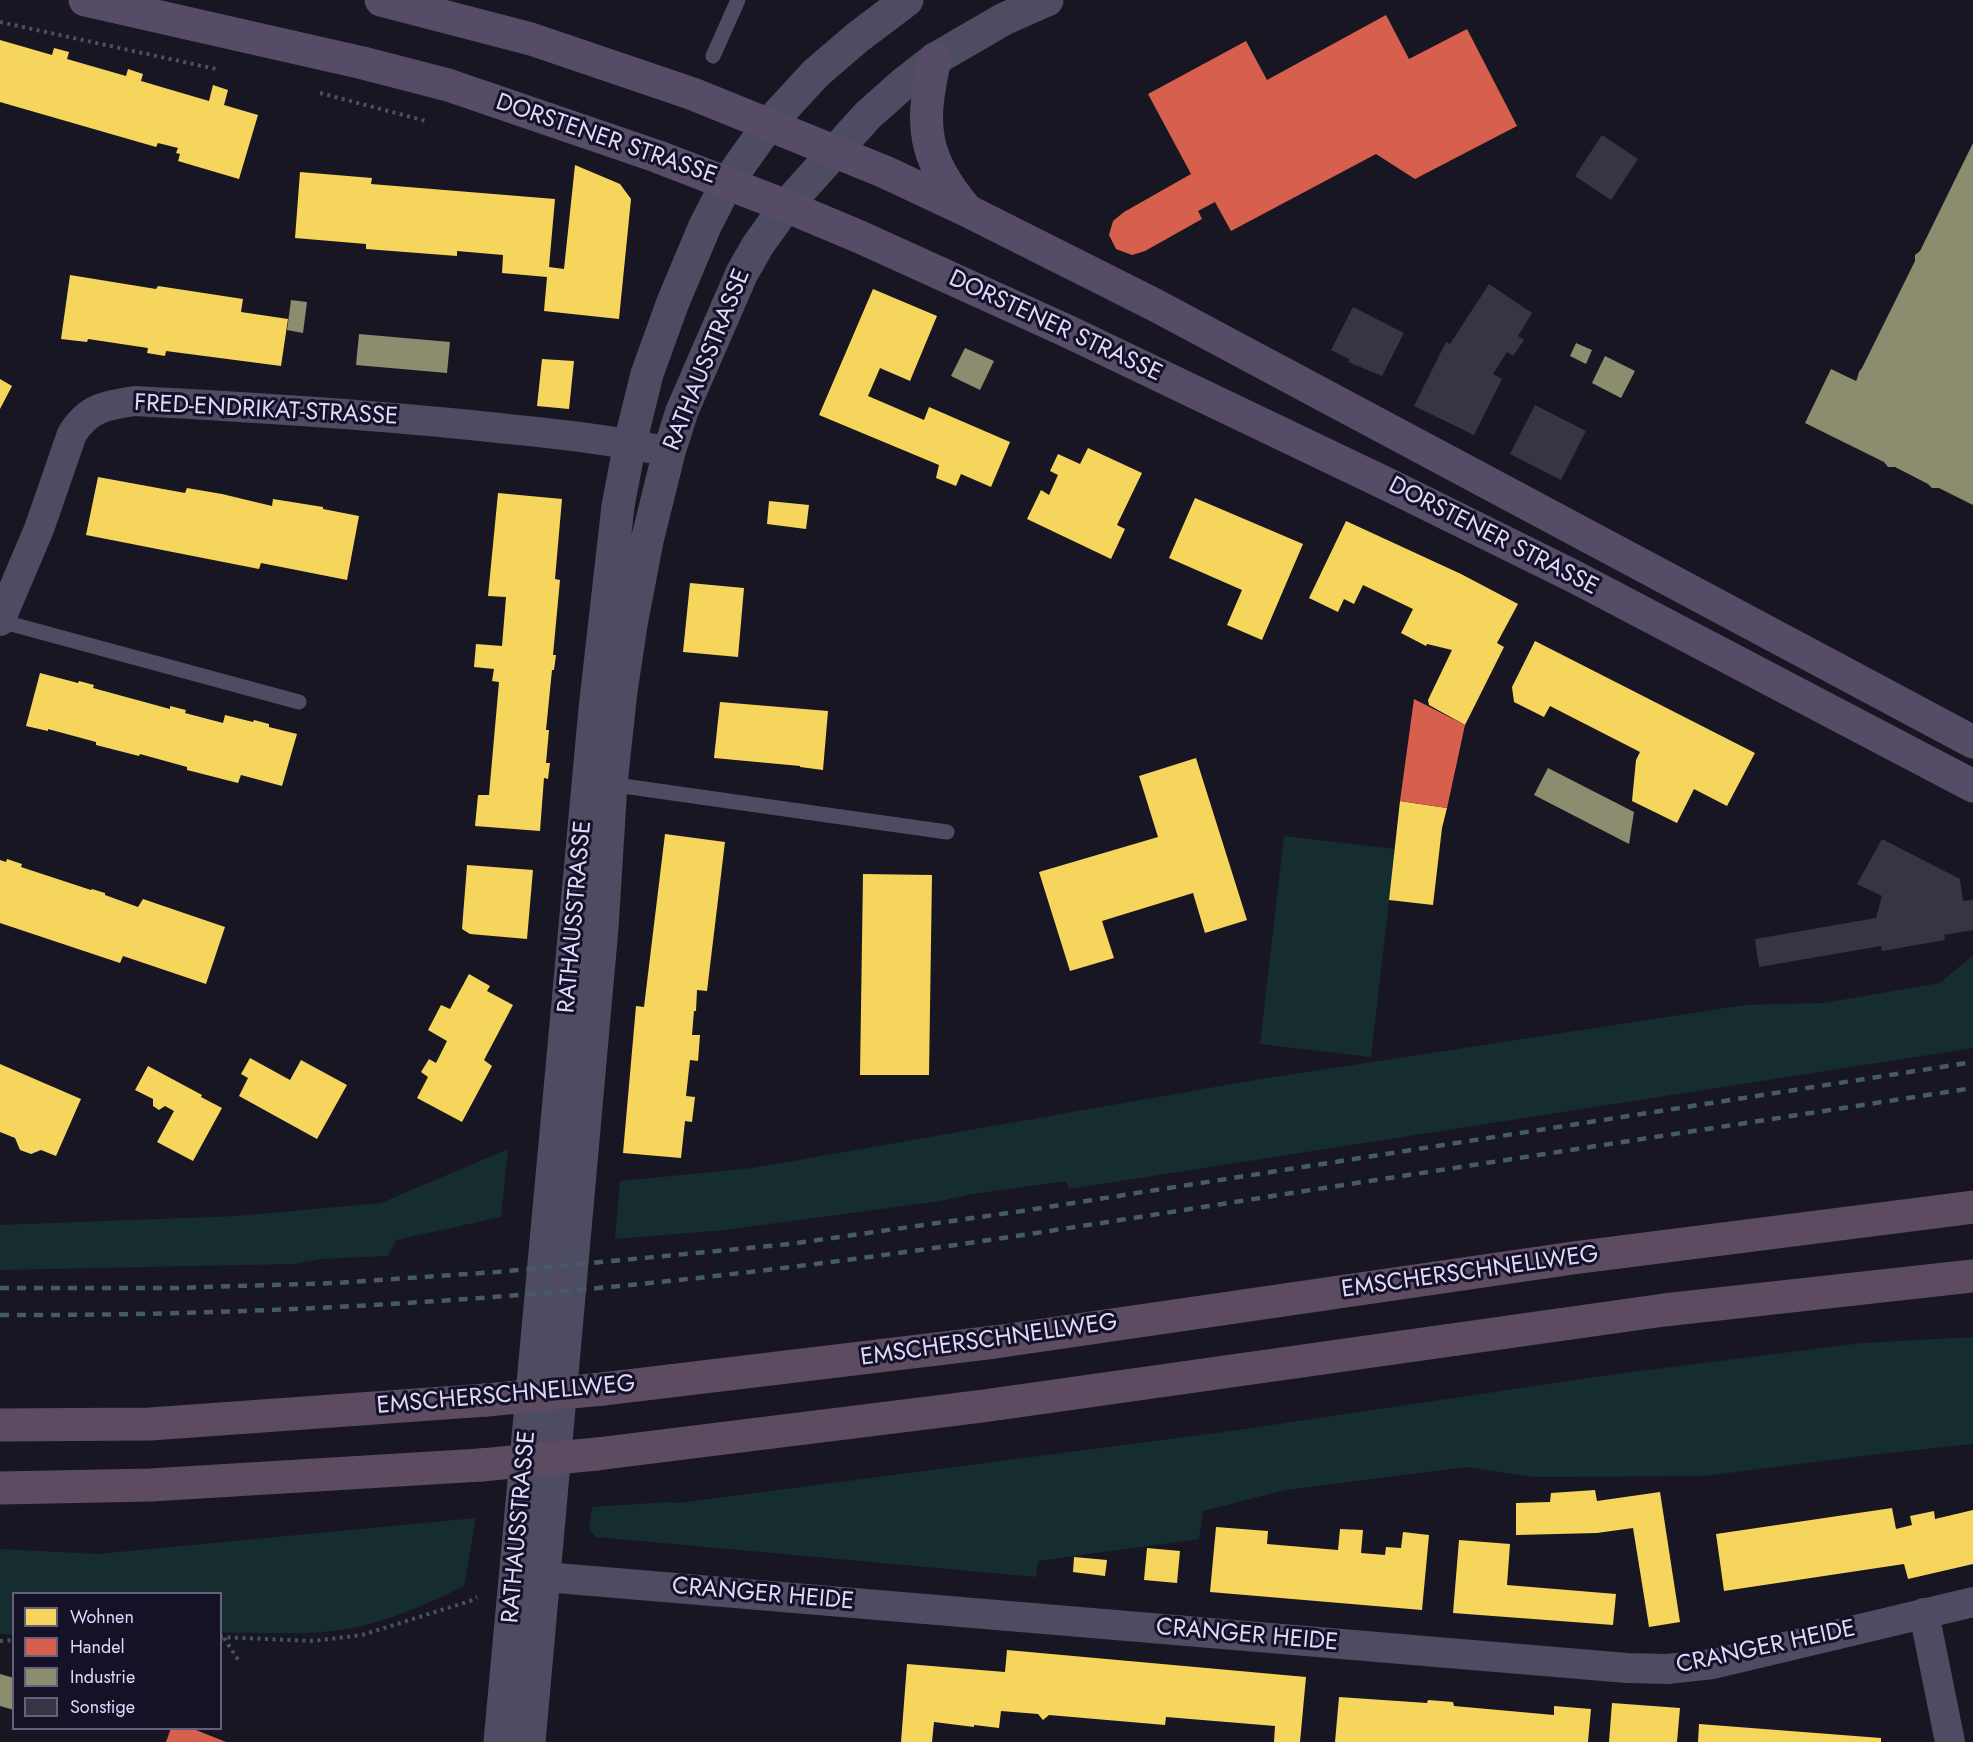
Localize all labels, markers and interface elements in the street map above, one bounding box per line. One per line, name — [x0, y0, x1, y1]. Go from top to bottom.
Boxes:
street label: DORSTENER STRASSE — [492, 89, 720, 191]
street label: RATHAUSSTRASSE — [658, 265, 758, 455]
street label: DORSTENER STRASSE — [944, 265, 1166, 389]
street label: FRED-ENDRIKAT-STRASSE — [133, 390, 399, 432]
street label: DORSTENER STRASSE — [1383, 472, 1603, 602]
street label: RATHAUSSTRASSE — [553, 820, 599, 1014]
street label: EMSCHERSCHNELLWEG — [1340, 1241, 1600, 1305]
street label: EMSCHERSCHNELLWEG — [859, 1309, 1119, 1373]
street label: EMSCHERSCHNELLWEG — [376, 1370, 636, 1422]
street label: RATHAUSSTRASSE — [497, 1430, 543, 1624]
street label: CRANGER HEIDE — [671, 1573, 855, 1617]
legend — [12, 1592, 222, 1730]
text: Wohnen — [70, 1604, 134, 1630]
street label: CRANGER HEIDE — [1155, 1614, 1339, 1658]
street label: CRANGER HEIDE — [1674, 1615, 1858, 1681]
text: Handel — [70, 1634, 125, 1660]
text: Industrie — [70, 1664, 135, 1690]
text: Sonstige — [70, 1694, 135, 1720]

